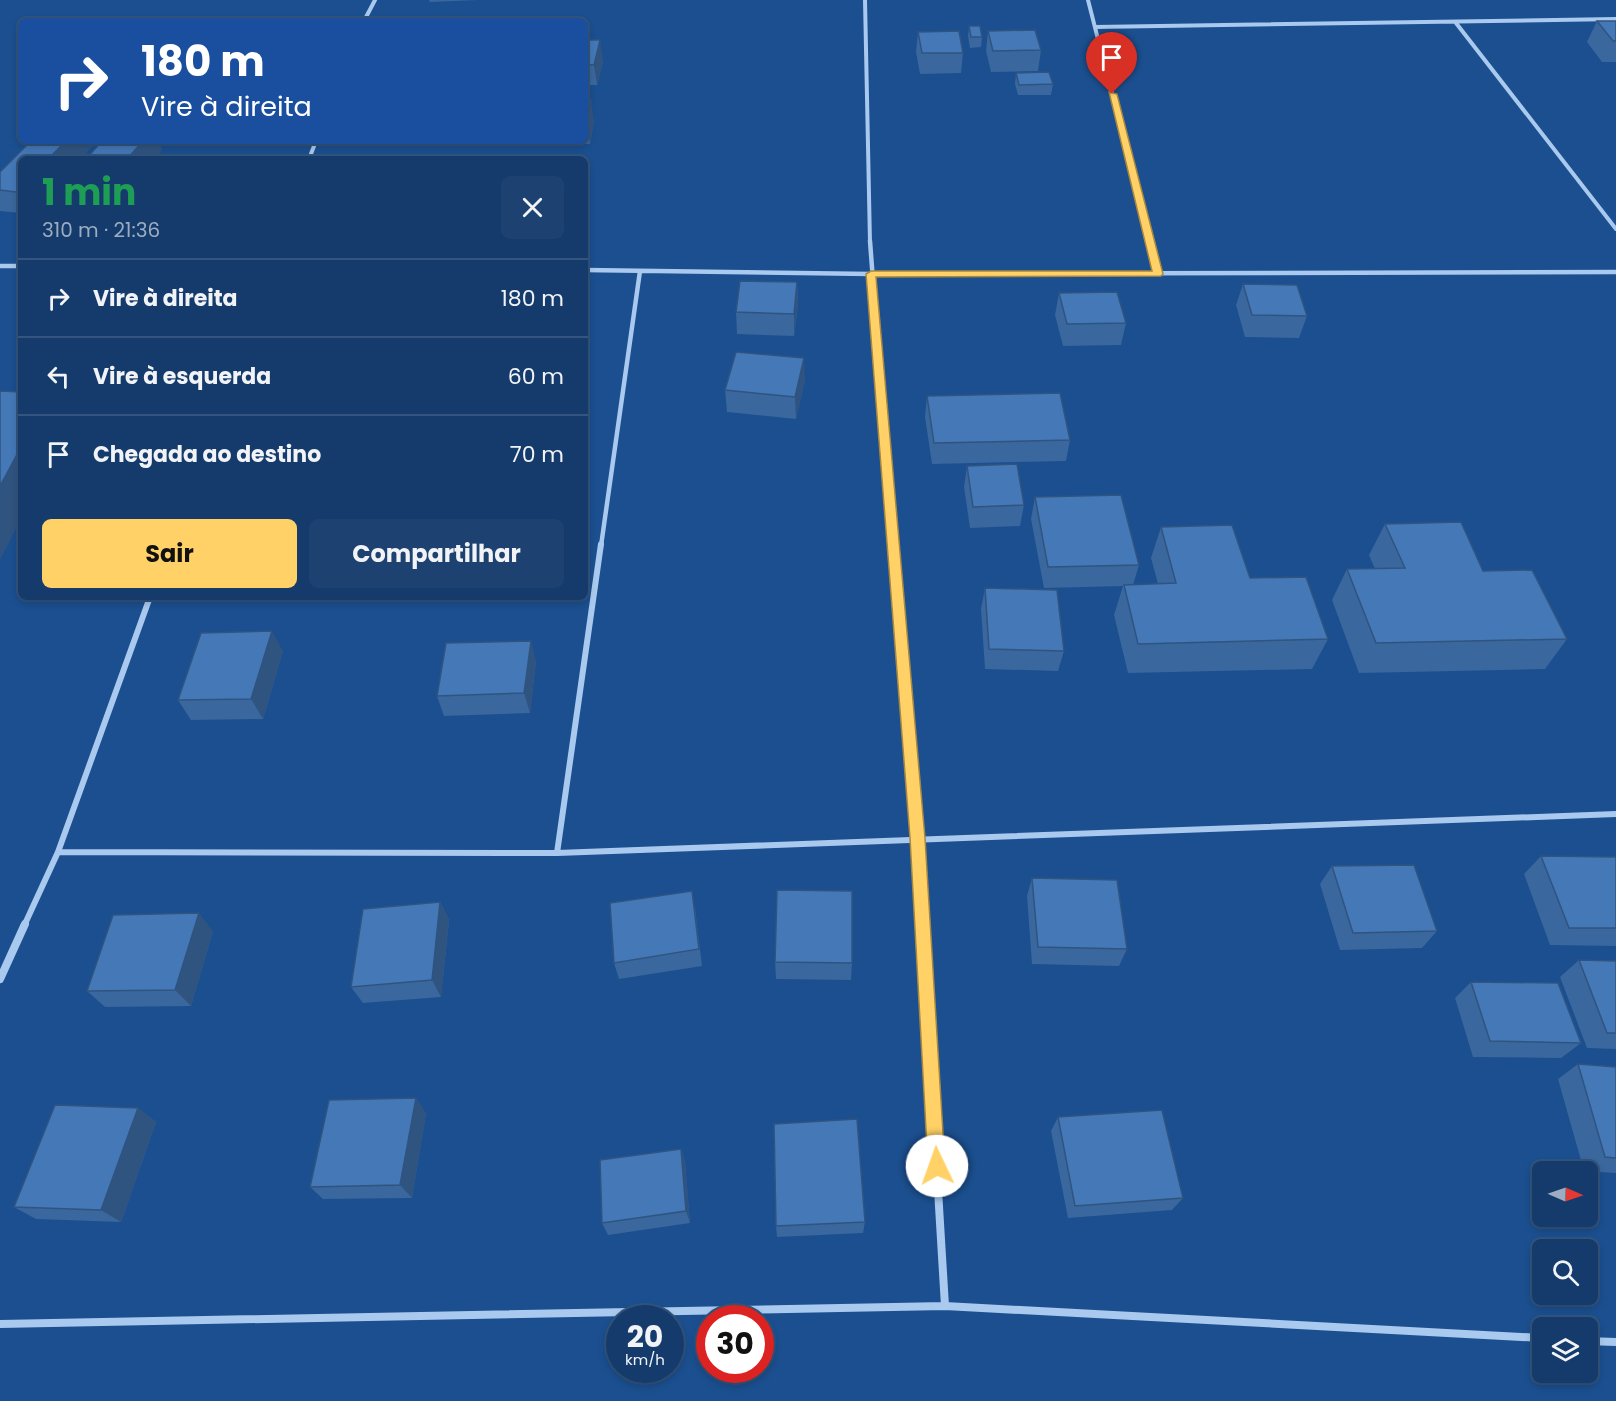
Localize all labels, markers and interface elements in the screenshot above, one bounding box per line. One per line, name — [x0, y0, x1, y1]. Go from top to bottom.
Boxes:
text: 180 m — [141, 32, 265, 91]
pin — [1086, 32, 1137, 94]
icon: arrive — [1095, 41, 1128, 74]
icon: right — [42, 42, 120, 120]
text: Vire à direita — [141, 88, 312, 125]
text: 1 min — [42, 167, 136, 218]
button: close — [501, 176, 564, 239]
text: 310 m · 21:36 — [42, 216, 160, 244]
icon: right — [42, 282, 75, 315]
text: Vire à direita — [93, 283, 238, 314]
text: 180 m — [501, 283, 564, 314]
icon: left — [42, 360, 75, 393]
text: Vire à esquerda — [93, 361, 271, 392]
text: 60 m — [508, 361, 564, 392]
icon: arrive — [42, 438, 75, 471]
text: Chegada ao destino — [93, 439, 321, 470]
text: 70 m — [510, 439, 564, 470]
button: Sair — [42, 519, 297, 588]
button: Compartilhar — [309, 519, 564, 588]
position arrow — [905, 1134, 969, 1198]
north arrow — [1532, 1161, 1598, 1227]
map controls — [1532, 1161, 1598, 1383]
button: search — [1532, 1239, 1598, 1305]
speed limit sign: 30 — [696, 1305, 774, 1383]
text: 20 — [627, 1315, 663, 1358]
button: layers — [1532, 1317, 1598, 1383]
text: km/h — [625, 1349, 665, 1370]

